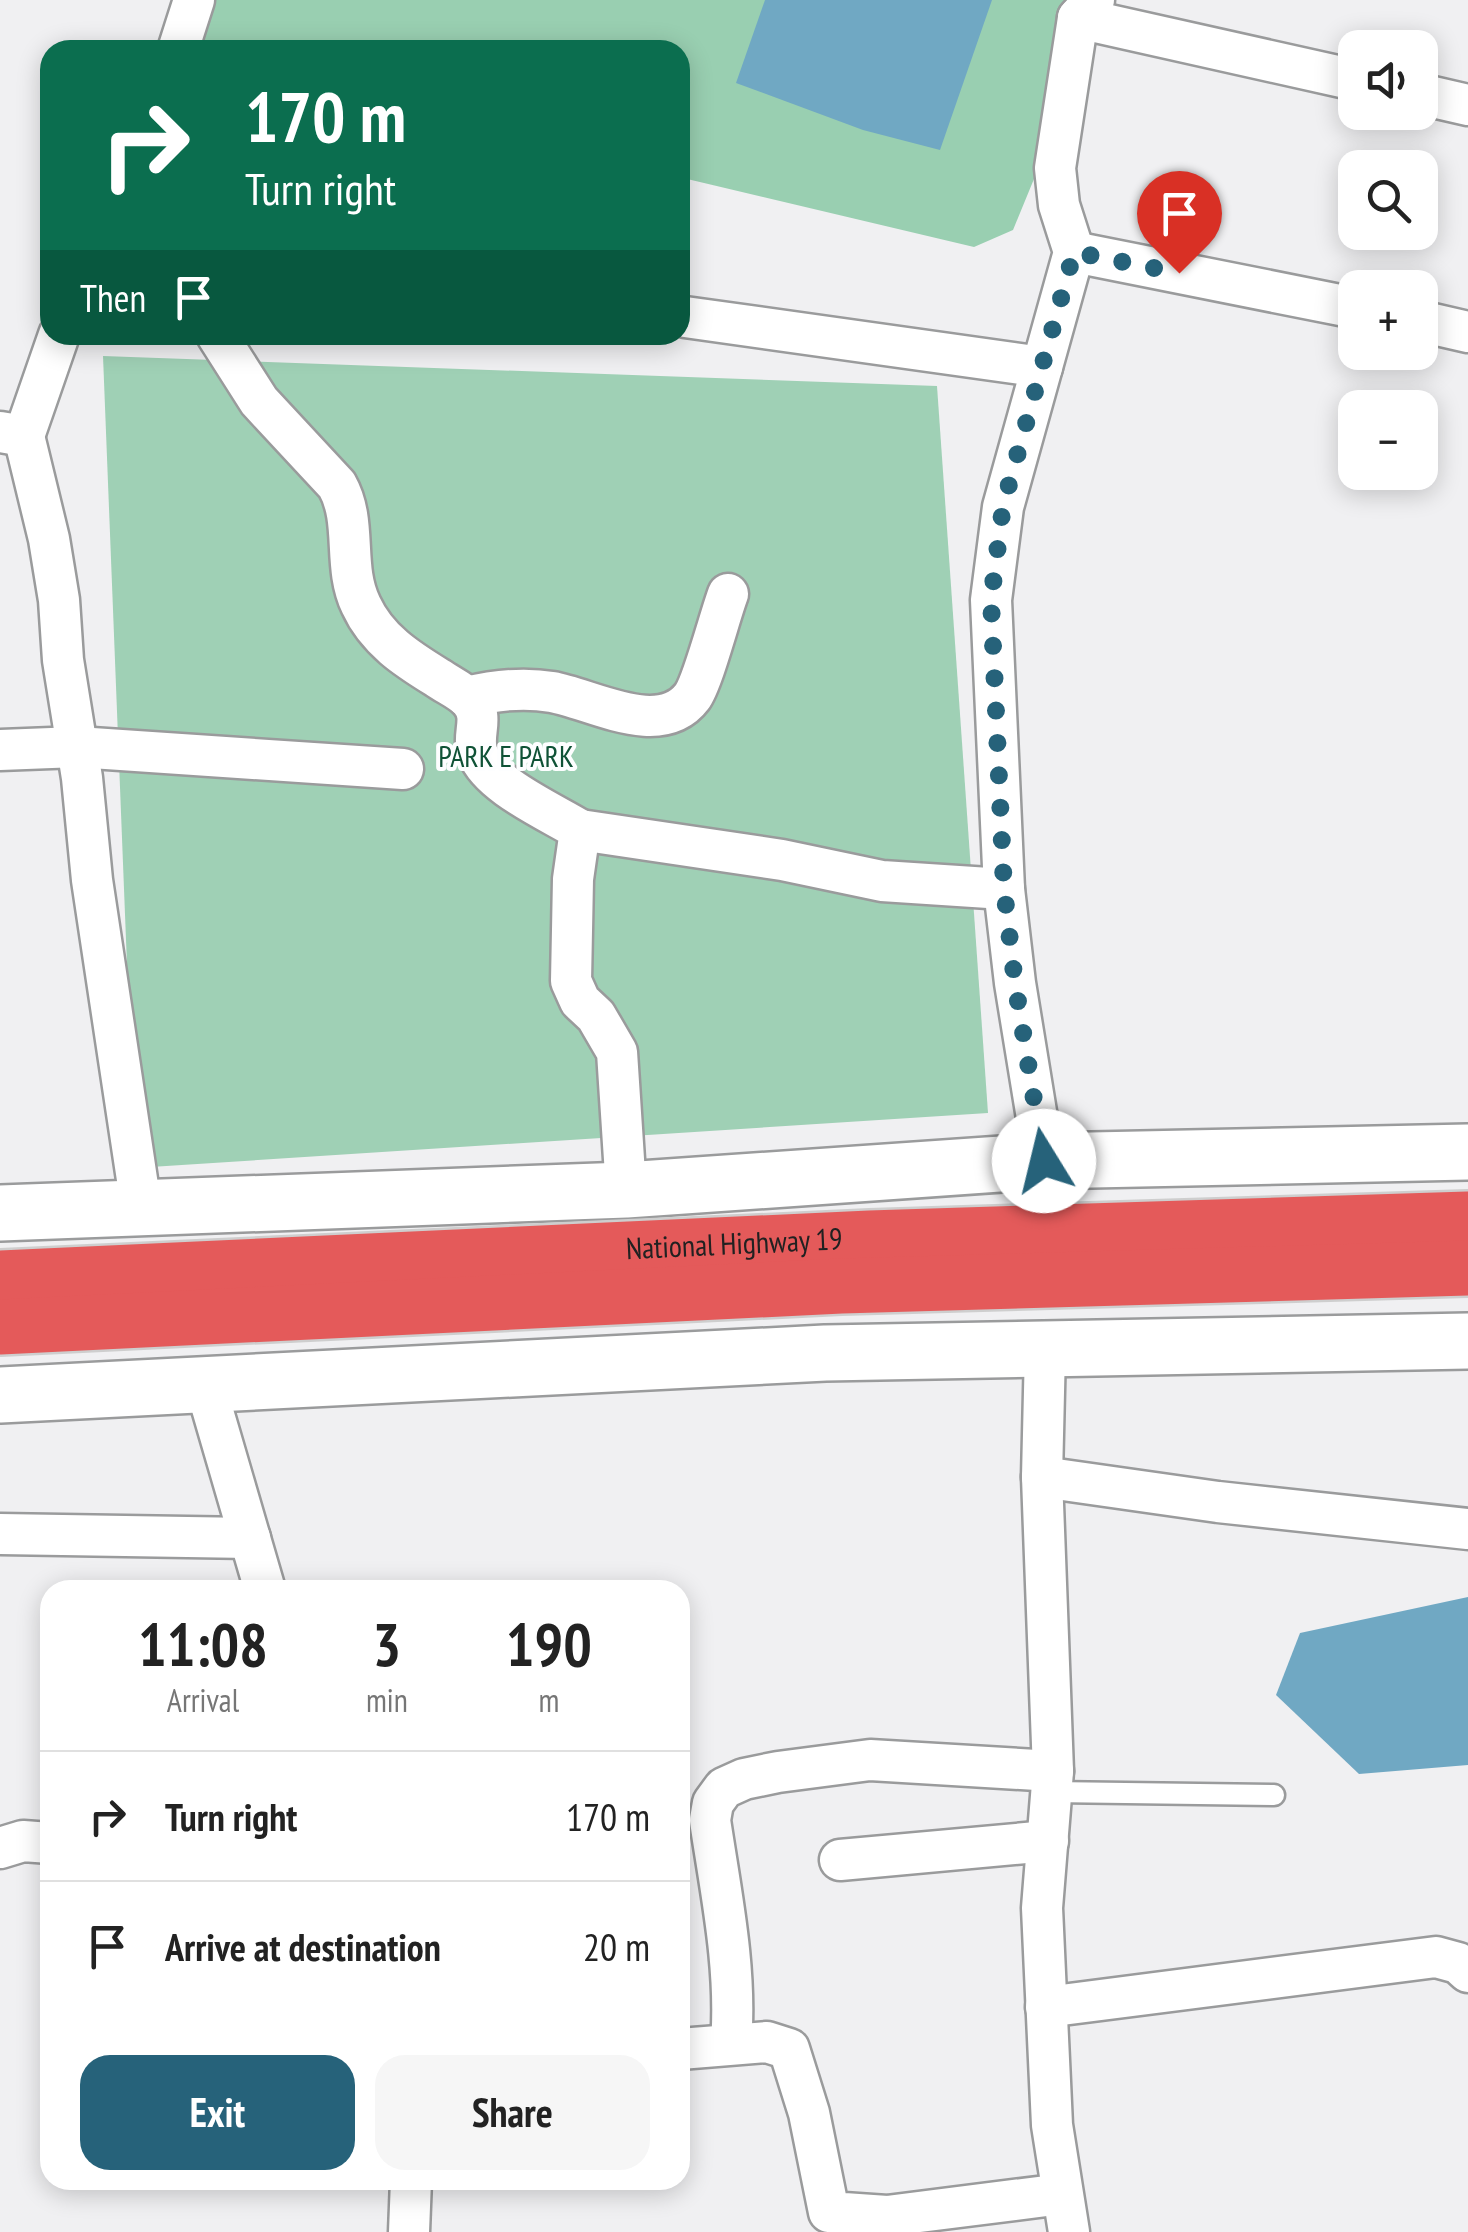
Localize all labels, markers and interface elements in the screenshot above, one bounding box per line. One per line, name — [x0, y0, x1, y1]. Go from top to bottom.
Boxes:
map controls — [1338, 30, 1438, 490]
button: sound — [1338, 30, 1438, 130]
text: 170 m — [245, 71, 406, 161]
icon: right — [80, 80, 210, 210]
button: search — [1338, 150, 1438, 250]
text: Turn right — [245, 159, 396, 217]
pin — [1137, 171, 1222, 274]
icon: arrive — [1152, 186, 1207, 241]
icon: arrive — [166, 270, 221, 325]
button: + — [1338, 270, 1438, 370]
text: Then — [80, 273, 146, 322]
button: − — [1338, 390, 1438, 490]
park label: PARK E PARK — [438, 736, 574, 775]
position arrow — [992, 1109, 1096, 1213]
street label: National Highway 19 — [625, 1218, 843, 1267]
text: 11:08 — [138, 1605, 268, 1683]
text: 3 — [373, 1605, 401, 1683]
text: 190 — [506, 1605, 592, 1683]
text: Arrival — [167, 1679, 239, 1721]
text: min — [366, 1679, 408, 1721]
text: m — [538, 1679, 559, 1721]
icon: right — [80, 1789, 135, 1844]
text: Turn right — [165, 1792, 297, 1841]
text: 170 m — [566, 1792, 650, 1841]
icon: arrive — [80, 1919, 135, 1974]
text: Arrive at destination — [165, 1922, 441, 1971]
text: 20 m — [583, 1922, 650, 1971]
button: Exit — [80, 2055, 355, 2170]
button: Share — [375, 2055, 650, 2170]

